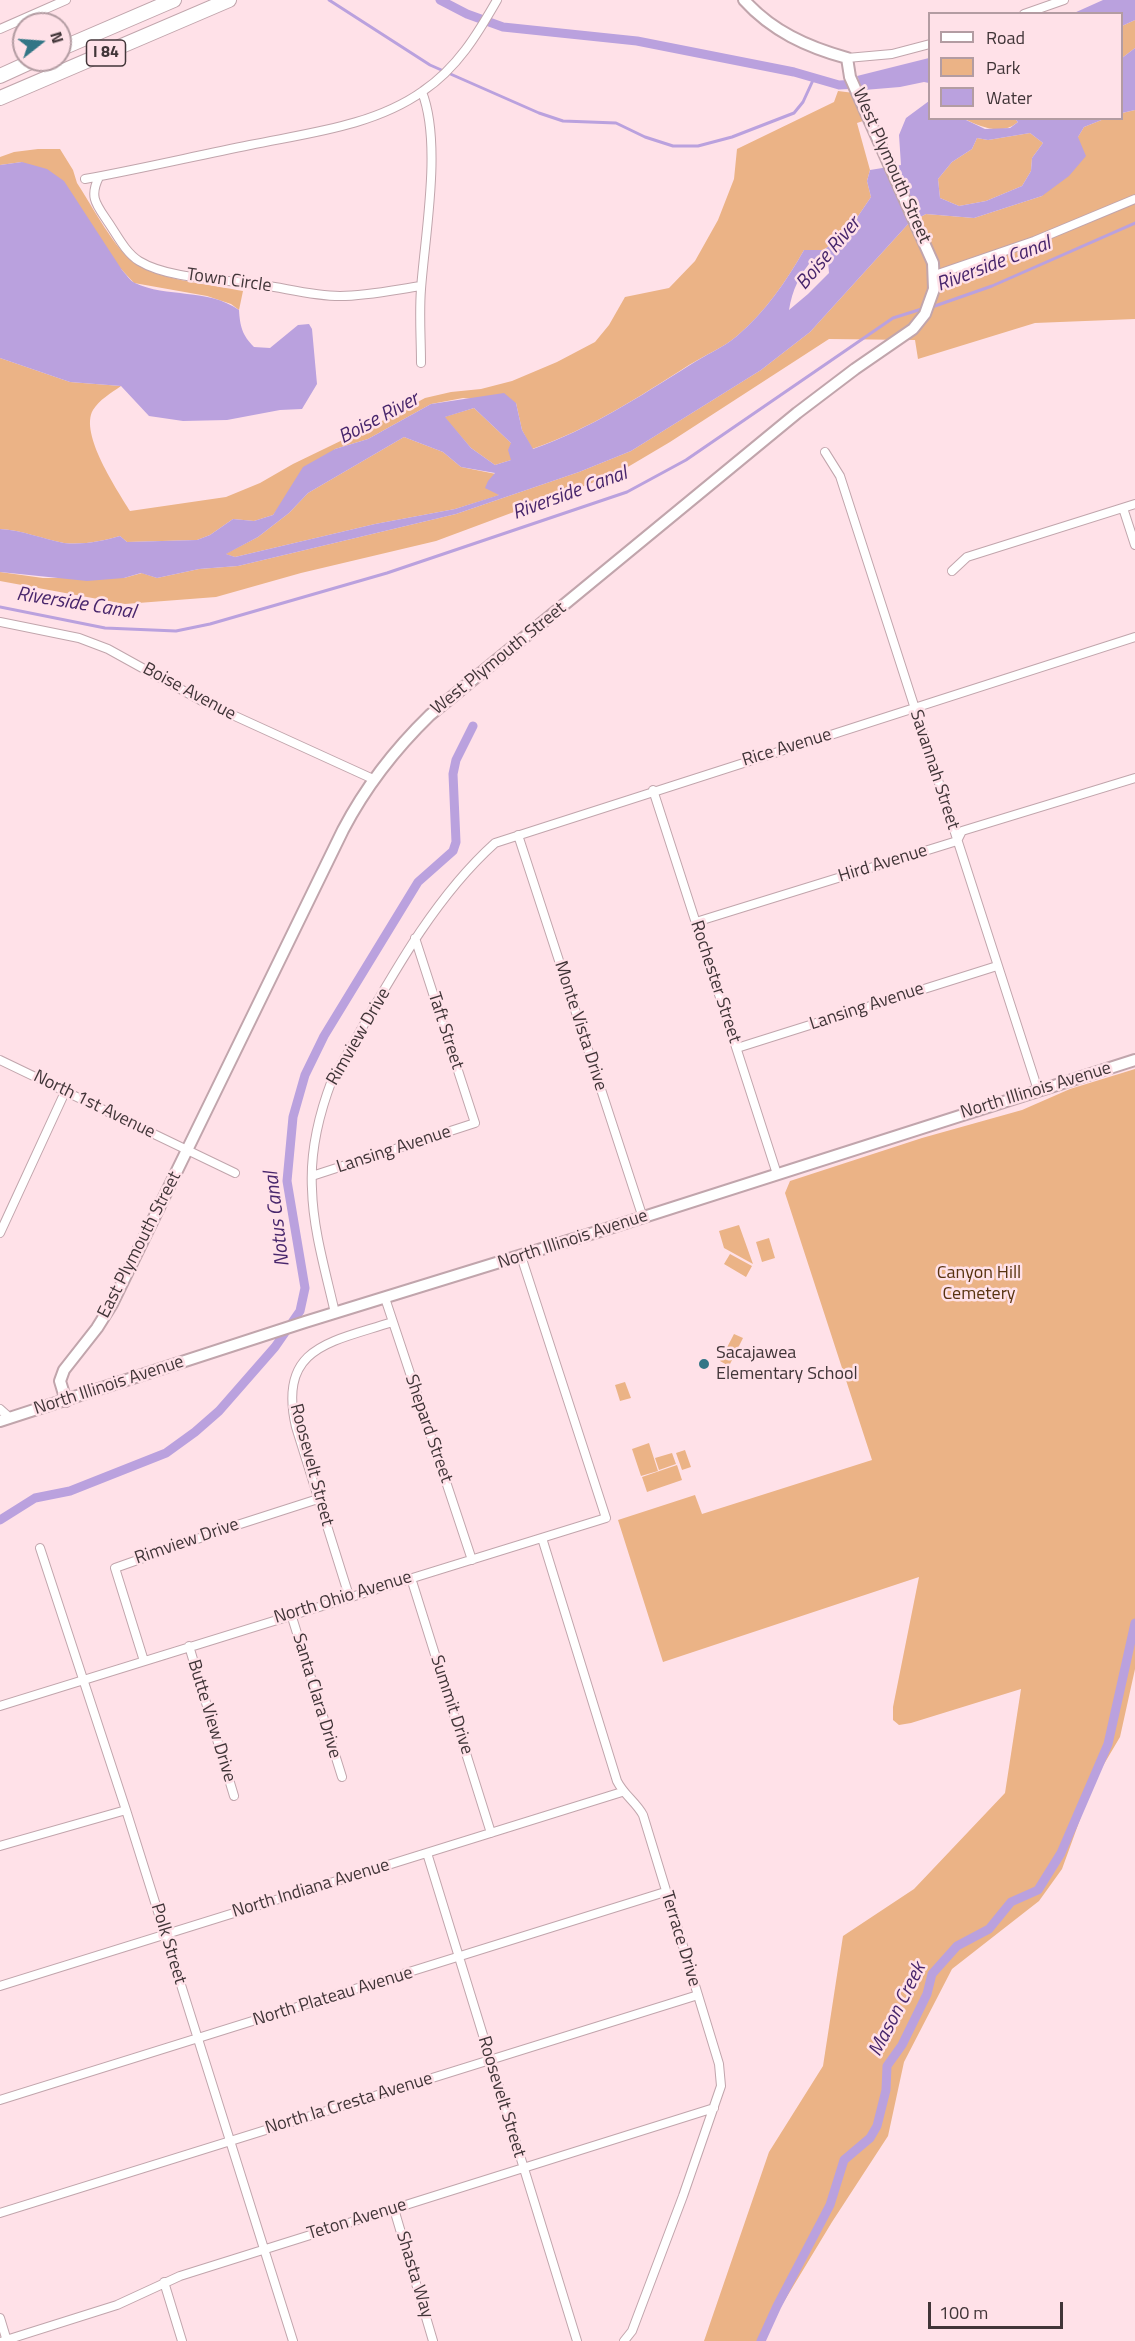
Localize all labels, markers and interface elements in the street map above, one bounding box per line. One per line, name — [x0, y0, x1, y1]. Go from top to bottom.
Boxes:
north arrow — [12, 12, 72, 72]
legend — [928, 12, 1123, 120]
text: Road — [986, 24, 1025, 51]
text: N — [44, 29, 70, 46]
road number: I 84 — [86, 40, 126, 66]
text: Park — [986, 54, 1020, 81]
text: Water — [986, 84, 1032, 111]
street label: West Plymouth Street — [847, 85, 935, 247]
water label: Boise River — [792, 213, 866, 295]
water label: Riverside Canal — [934, 232, 1054, 298]
street label: Town Circle — [185, 264, 273, 298]
water label: Boise River — [335, 388, 423, 450]
water label: Riverside Canal — [509, 462, 631, 526]
water label: Riverside Canal — [15, 583, 137, 625]
street label: West Plymouth Street — [427, 598, 571, 720]
street label: Boise Avenue — [139, 658, 239, 726]
street label: Savannah Street — [904, 707, 964, 833]
street label: Rice Avenue — [740, 724, 834, 772]
street label: Hird Avenue — [836, 840, 930, 888]
street label: Rochester Street — [685, 918, 745, 1046]
street label: Monte Vista Drive — [549, 958, 611, 1094]
street label: Lansing Avenue — [807, 978, 927, 1036]
street label: Rimview Drive — [322, 985, 396, 1089]
street label: Taft Street — [422, 990, 468, 1072]
street label: North Illinois Avenue — [958, 1058, 1114, 1124]
street label: North 1st Avenue — [30, 1066, 158, 1144]
street label: Lansing Avenue — [334, 1121, 454, 1179]
street label: East Plymouth Street — [94, 1168, 186, 1322]
water label: Notus Canal — [260, 1170, 296, 1268]
street label: North Illinois Avenue — [495, 1206, 651, 1274]
park label: Canyon Hill Cemetery — [937, 1263, 1021, 1306]
place label: Sacajawea Elementary School — [716, 1343, 858, 1386]
street label: North Illinois Avenue — [31, 1352, 187, 1420]
marker: Sacajawea Elementary School — [697, 1357, 711, 1371]
street label: Shepard Street — [399, 1372, 457, 1486]
street label: Roosevelt Street — [284, 1402, 338, 1528]
street label: Rimview Drive — [132, 1514, 242, 1570]
street label: North Ohio Avenue — [271, 1567, 415, 1629]
street label: Santa Clara Drive — [287, 1631, 345, 1761]
street label: Summit Drive — [425, 1653, 477, 1757]
street label: Butte View Drive — [182, 1657, 240, 1785]
street label: North Indiana Avenue — [230, 1855, 392, 1923]
street label: Terrace Drive — [655, 1889, 705, 1989]
street label: Polk Street — [146, 1901, 190, 1987]
water label: Mason Creek — [864, 1959, 932, 2061]
street label: North Plateau Avenue — [251, 1962, 415, 2032]
street label: Roosevelt Street — [472, 2034, 530, 2160]
street label: North la Cresta Avenue — [263, 2068, 435, 2140]
street label: Teton Avenue — [305, 2195, 409, 2245]
street label: Shasta Way — [391, 2229, 437, 2321]
scale bar — [931, 2290, 1066, 2328]
text: 100 m — [939, 2299, 988, 2326]

